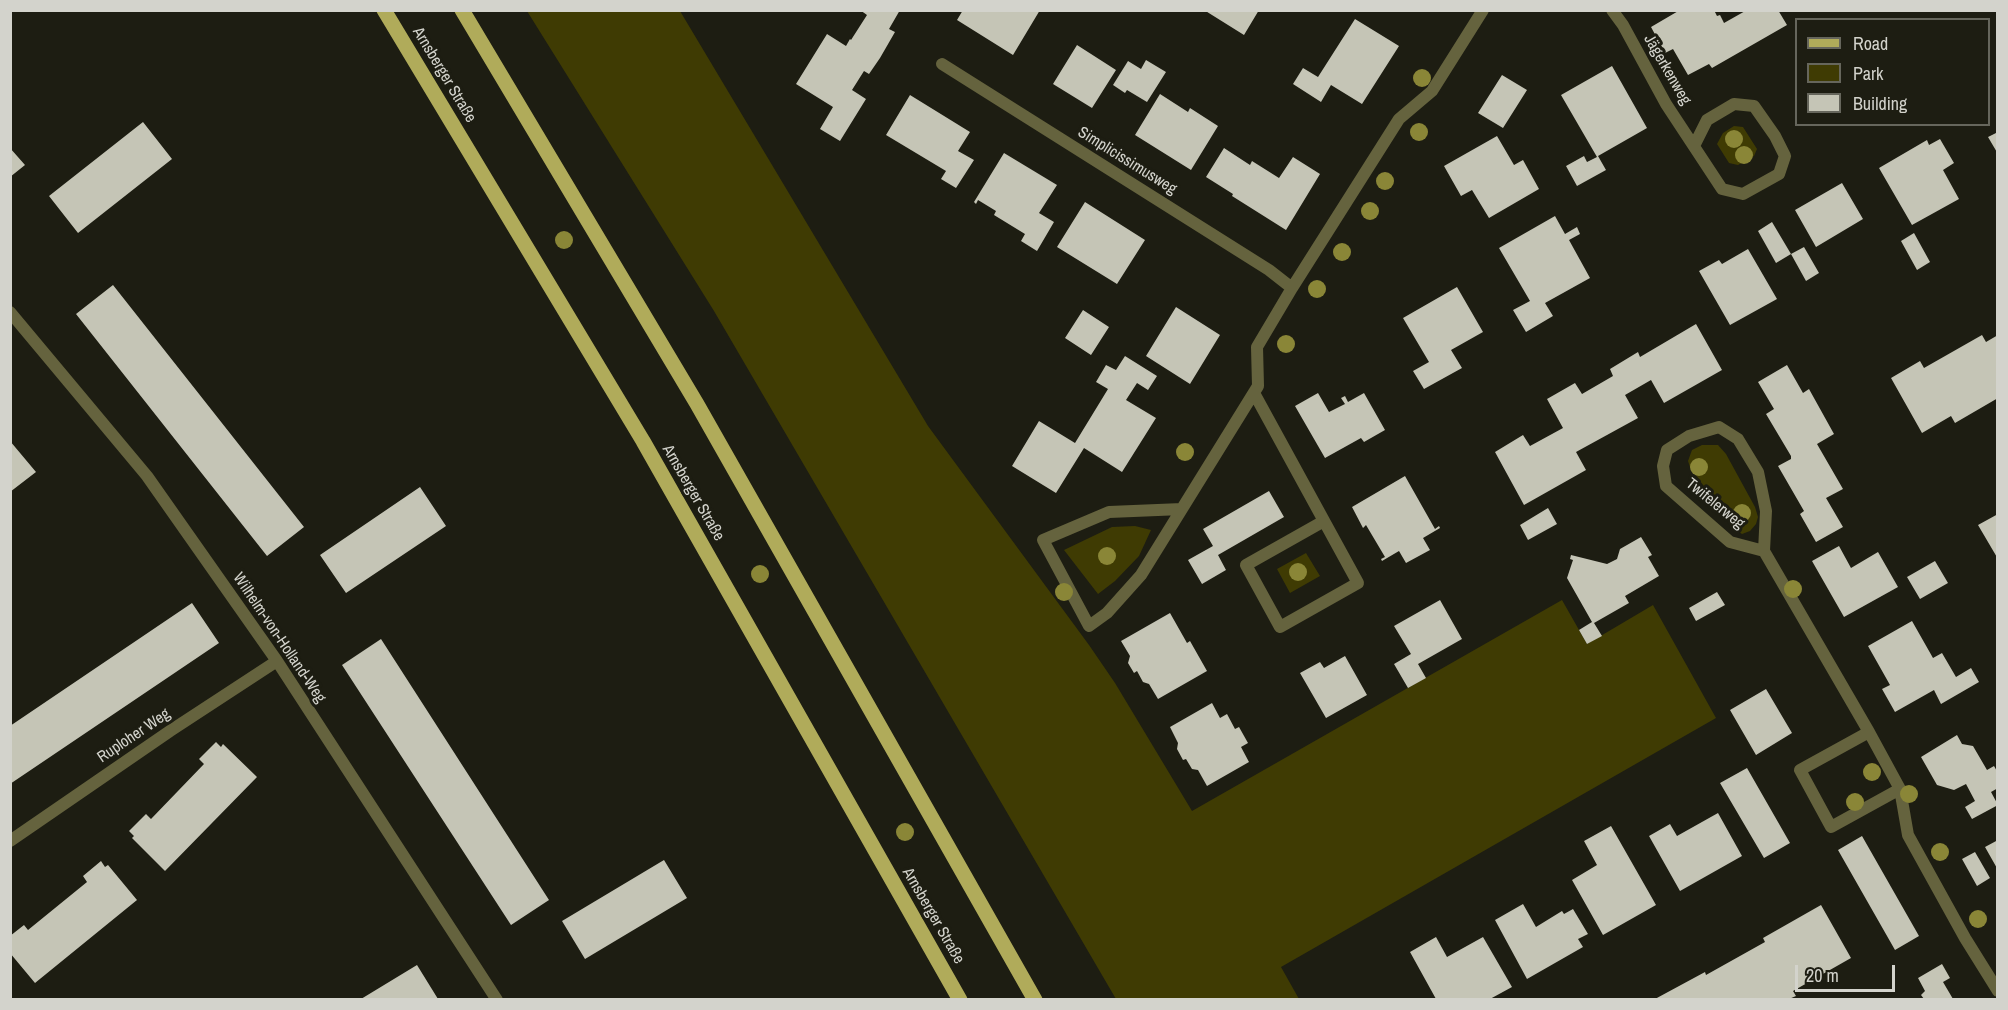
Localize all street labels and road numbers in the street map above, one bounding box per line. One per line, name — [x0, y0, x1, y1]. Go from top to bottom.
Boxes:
street label: Arnsberger Straße — [408, 24, 480, 126]
street label: Jägerkenweg — [1639, 31, 1695, 109]
street label: Simplicissimusweg — [1074, 123, 1180, 199]
street label: Arnsberger Straße — [658, 441, 728, 545]
street label: Twifelerweg — [1682, 475, 1748, 533]
street label: Wilhelm-von-Holland-Weg — [228, 569, 330, 707]
street label: Ruploher Weg — [94, 705, 174, 767]
street label: Arnsberger Straße — [898, 864, 968, 968]

